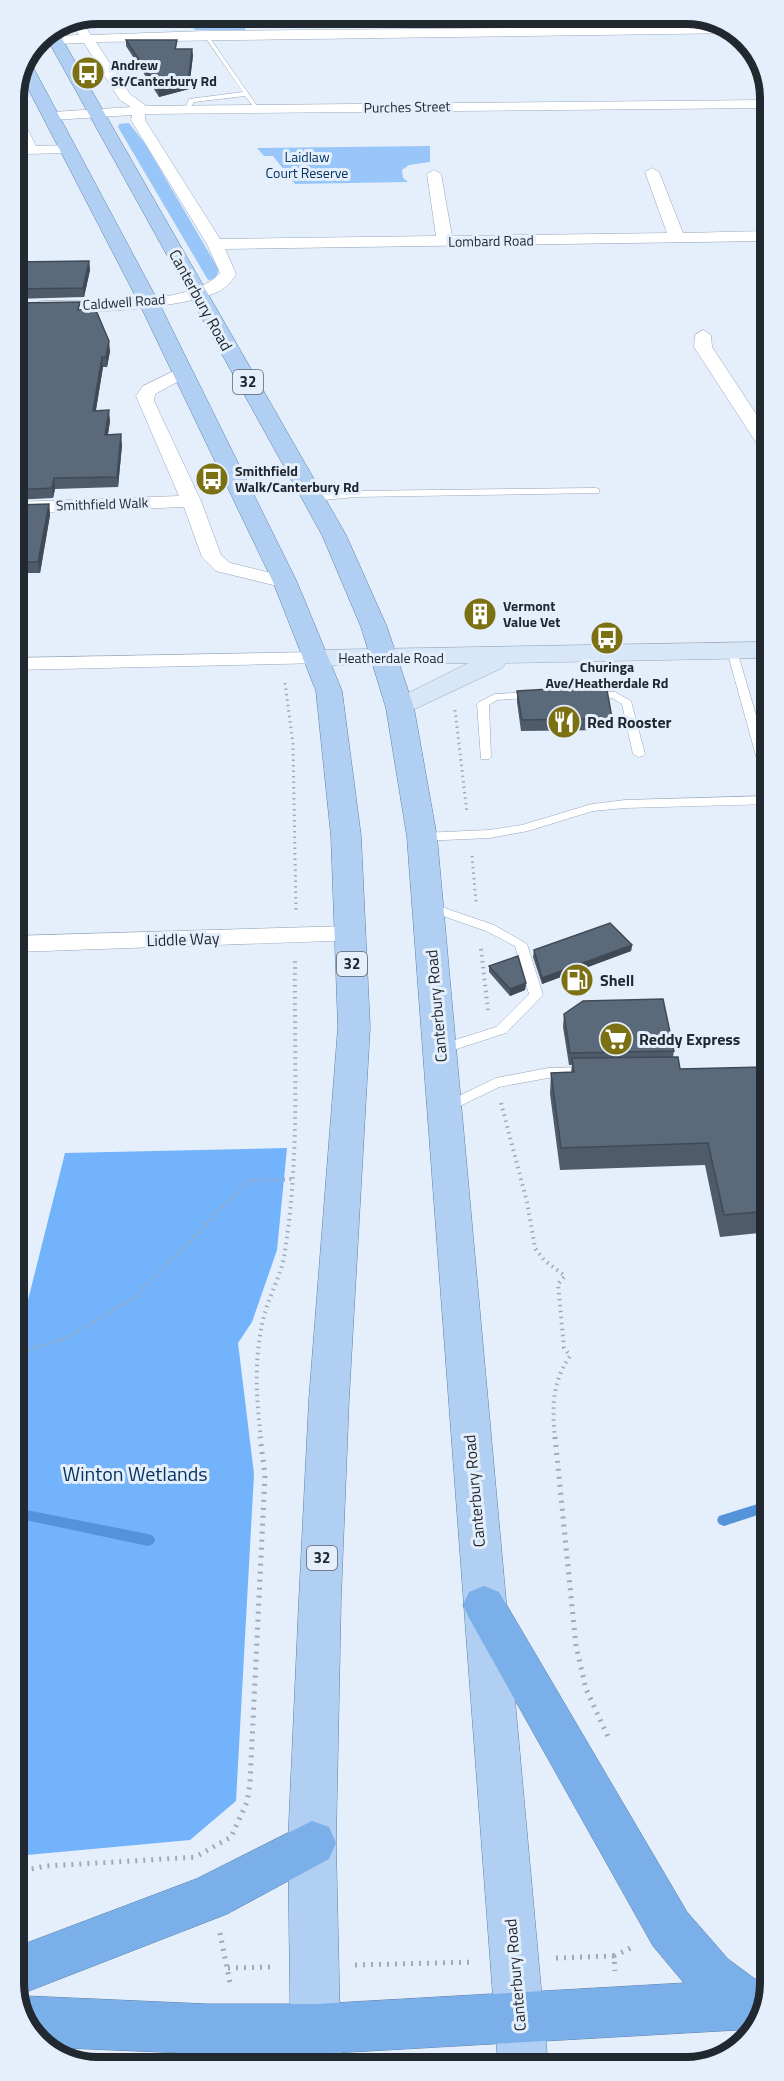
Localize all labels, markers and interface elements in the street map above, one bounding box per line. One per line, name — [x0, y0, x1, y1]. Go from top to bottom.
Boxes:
place label: Andrew St/Canterbury Rd — [111, 54, 217, 91]
bus stop icon: Andrew St/Canterbury Rd — [70, 55, 106, 91]
street label: Purches Street — [363, 95, 451, 118]
park label: Laidlaw Court Reserve — [266, 146, 348, 183]
street label: Lombard Road — [448, 229, 534, 252]
street label: Canterbury Road — [163, 245, 239, 355]
street label: Caldwell Road — [82, 288, 166, 315]
road number: 32 — [233, 370, 263, 394]
place label: Smithfield Walk/Canterbury Rd — [235, 460, 359, 497]
bus stop icon: Smithfield Walk/Canterbury Rd — [194, 461, 230, 497]
street label: Smithfield Walk — [55, 491, 149, 516]
place label: Vermont Value Vet — [503, 595, 560, 632]
building icon: Vermont Value Vet — [462, 596, 498, 632]
bus stop icon: Churinga Ave/Heatherdale Rd — [589, 620, 625, 656]
street label: Heatherdale Road — [338, 647, 444, 668]
place label: Churinga Ave/Heatherdale Rd — [546, 656, 668, 693]
restaurant icon: Red Rooster — [546, 704, 582, 740]
place label: Red Rooster — [587, 710, 672, 734]
street label: Liddle Way — [146, 926, 220, 952]
street label: Canterbury Road — [419, 949, 453, 1063]
road number: 32 — [337, 952, 367, 976]
fuel station icon: Shell — [559, 962, 595, 998]
place label: Shell — [600, 968, 634, 992]
supermarket icon: Reddy Express — [598, 1021, 634, 1057]
place label: Reddy Express — [639, 1027, 740, 1051]
street label: Canterbury Road — [457, 1434, 491, 1548]
park label: Winton Wetlands — [62, 1458, 208, 1489]
road number: 32 — [307, 1546, 337, 1570]
street label: Canterbury Road — [498, 1918, 532, 2032]

